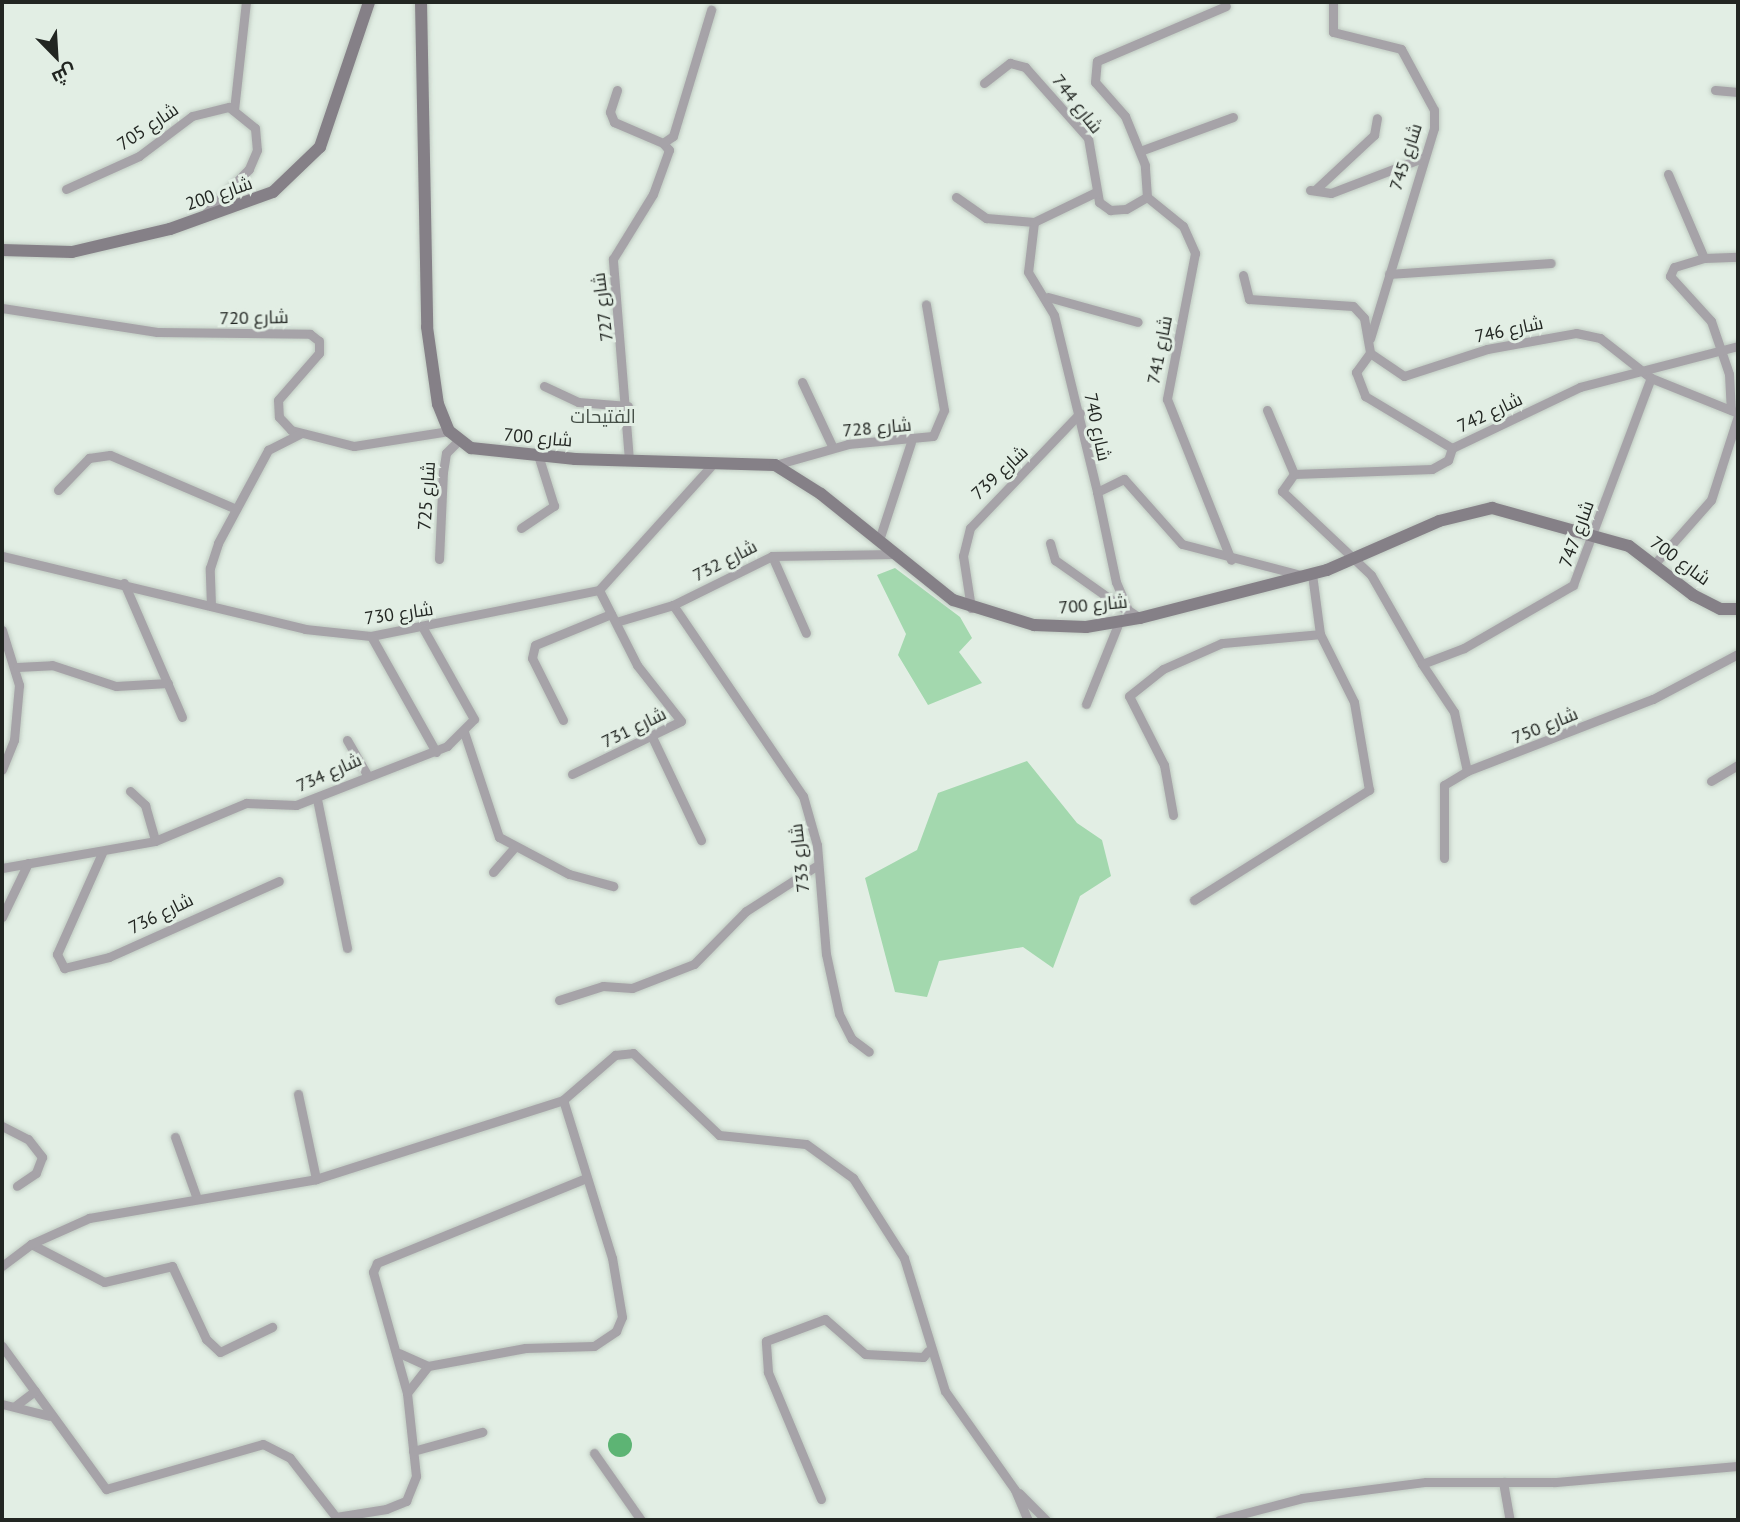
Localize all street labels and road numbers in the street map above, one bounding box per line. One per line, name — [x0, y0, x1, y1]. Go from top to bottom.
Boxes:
street label: شارع 744 — [1047, 70, 1107, 138]
street label: شارع 705 — [113, 99, 183, 155]
street label: شارع 745 — [1385, 121, 1427, 193]
street label: شارع 200 — [183, 173, 255, 215]
street label: شارع 727 — [588, 271, 618, 343]
street label: شارع 720 — [219, 307, 289, 329]
street label: شارع 746 — [1473, 312, 1545, 348]
street label: شارع 741 — [1143, 314, 1177, 386]
street label: شارع 742 — [1454, 389, 1526, 437]
street label: شارع 740 — [1079, 391, 1115, 463]
street label: شارع 728 — [842, 414, 912, 442]
street label: شارع 700 — [503, 424, 573, 452]
street label: شارع 739 — [967, 442, 1033, 504]
street label: شارع 725 — [414, 461, 440, 531]
street label: شارع 747 — [1555, 498, 1599, 570]
street label: شارع 700 — [1646, 532, 1714, 590]
street label: شارع 732 — [689, 536, 761, 586]
street label: شارع 700 — [1058, 591, 1128, 619]
street label: شارع 730 — [363, 598, 435, 630]
street label: شارع 731 — [598, 703, 670, 753]
street label: شارع 750 — [1509, 703, 1581, 749]
street label: شارع 734 — [293, 749, 365, 797]
street label: شارع 733 — [786, 823, 814, 893]
street label: شارع 736 — [125, 889, 197, 939]

